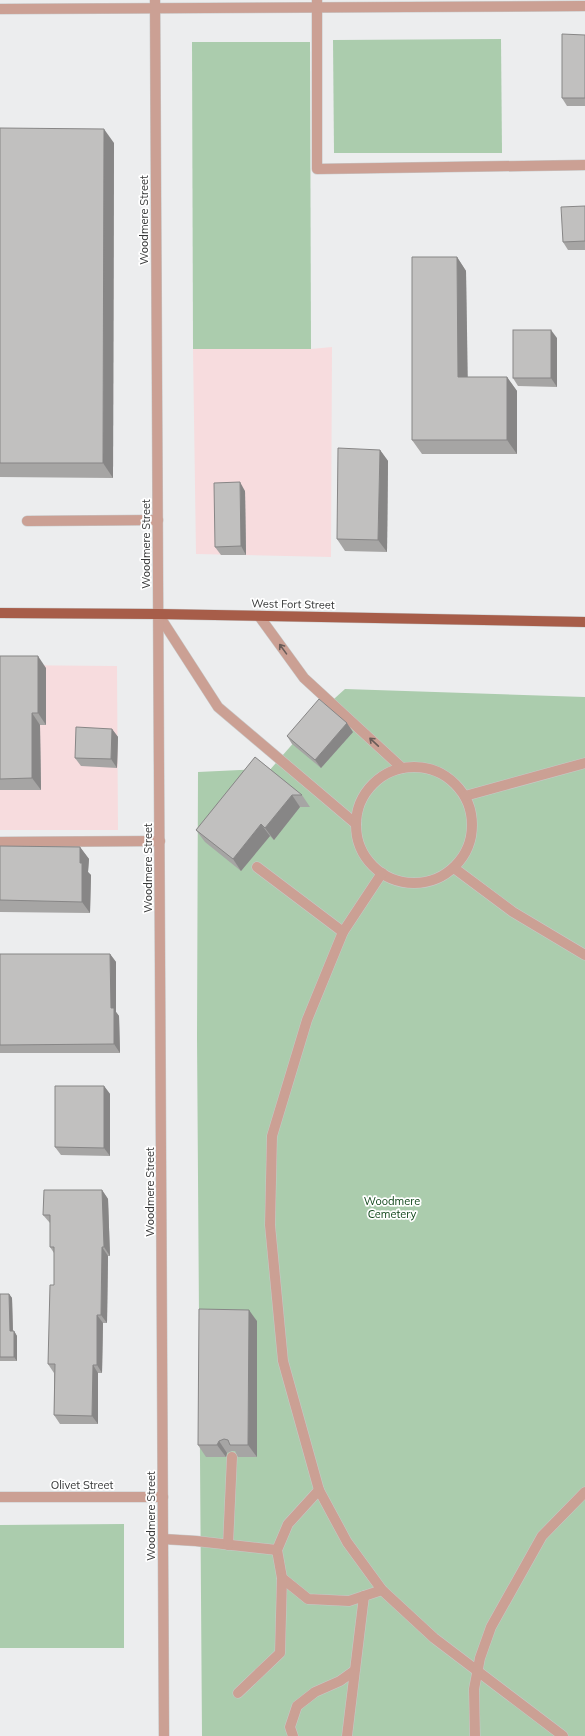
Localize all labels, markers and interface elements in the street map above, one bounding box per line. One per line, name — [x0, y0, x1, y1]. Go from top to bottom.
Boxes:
street label: Woodmere Street — [137, 175, 151, 265]
street label: Woodmere Street — [139, 499, 153, 589]
street label: West Fort Street — [251, 596, 335, 612]
one-way arrow — [279, 644, 288, 655]
one-way arrow — [369, 738, 379, 747]
street label: Woodmere Street — [141, 823, 155, 913]
street label: Woodmere Street — [143, 1147, 157, 1237]
park label: Woodmere Cemetery — [364, 1194, 420, 1221]
street label: Woodmere Street — [144, 1471, 158, 1561]
street label: Olivet Street — [51, 1478, 113, 1492]

